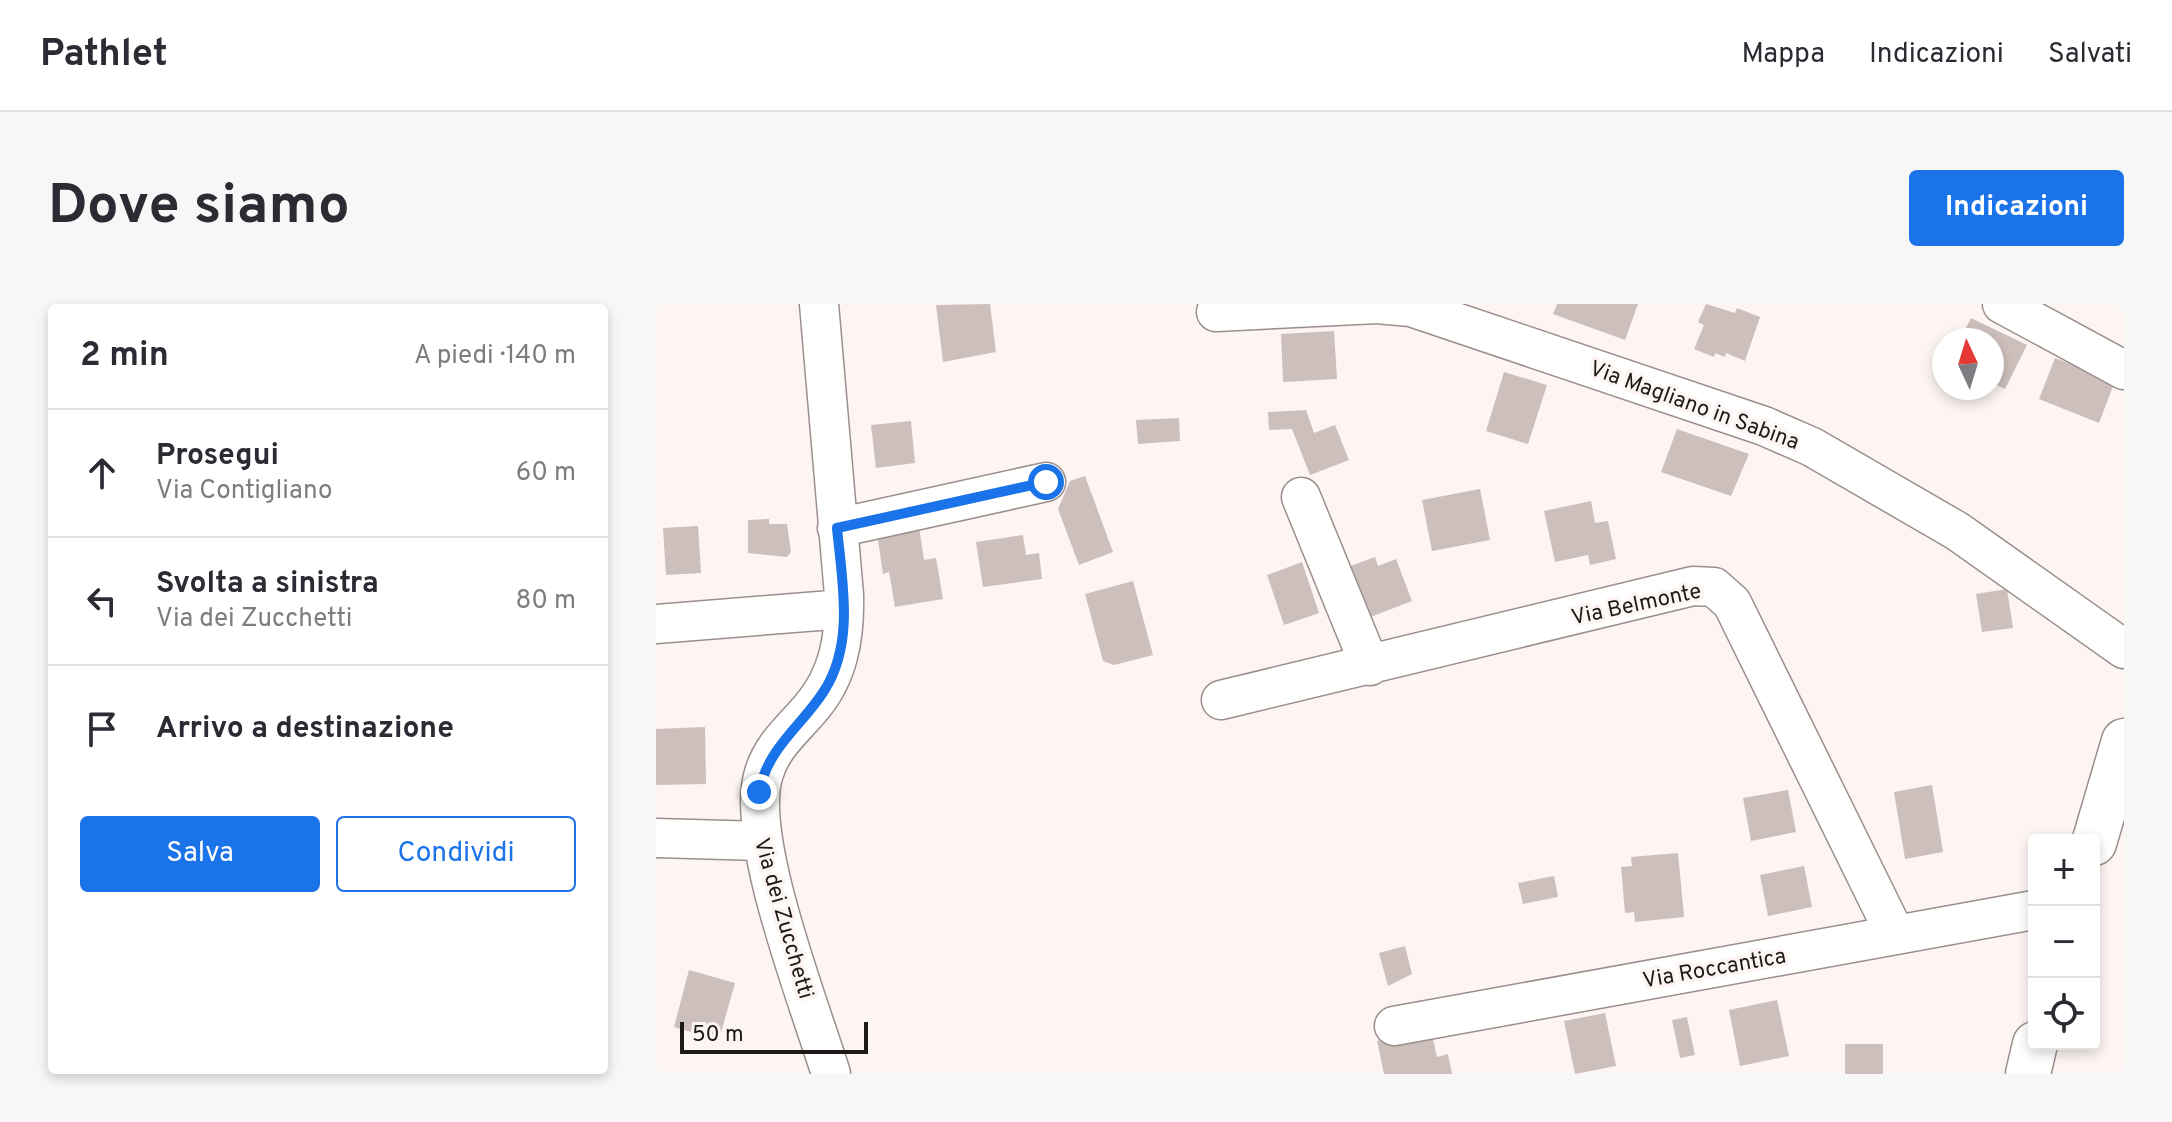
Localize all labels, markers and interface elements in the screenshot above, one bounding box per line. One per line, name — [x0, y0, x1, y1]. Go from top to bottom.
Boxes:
text: Pathlet — [40, 31, 168, 80]
text: Mappa — [1742, 37, 1825, 73]
text: Indicazioni — [1869, 37, 2004, 73]
text: Salvati — [2048, 37, 2132, 73]
button: Indicazioni — [1909, 170, 2124, 246]
text: Dove siamo — [48, 173, 350, 243]
north arrow — [1932, 328, 2004, 400]
text: 2 min — [80, 335, 169, 378]
text: A piedi · 140 m — [414, 340, 576, 373]
street label: Via Magliano in Sabina — [1586, 356, 1803, 457]
text: Prosegui — [156, 438, 279, 475]
icon: ahead — [80, 451, 124, 495]
text: 60 m — [516, 457, 576, 490]
route start — [1028, 464, 1064, 500]
text: Via Contigliano — [156, 475, 332, 508]
text: Svolta a sinistra — [156, 566, 379, 603]
icon: left — [80, 579, 124, 623]
street label: Via Belmonte — [1569, 579, 1704, 632]
text: 80 m — [516, 585, 576, 618]
text: Via dei Zucchetti — [156, 603, 352, 636]
icon: arrive — [80, 707, 124, 751]
text: Arrivo a destinazione — [156, 711, 454, 748]
route end — [741, 774, 777, 810]
button: Salva — [80, 816, 320, 892]
button: Condividi — [336, 816, 576, 892]
map controls — [2028, 834, 2100, 1050]
button: + — [2028, 834, 2100, 906]
street label: Via dei Zucchetti — [747, 835, 818, 1002]
button: − — [2028, 906, 2100, 978]
street label: Via Roccantica — [1641, 944, 1788, 995]
button: locate — [2028, 978, 2100, 1050]
scale bar — [680, 1018, 868, 1054]
text: 50 m — [692, 1022, 744, 1049]

